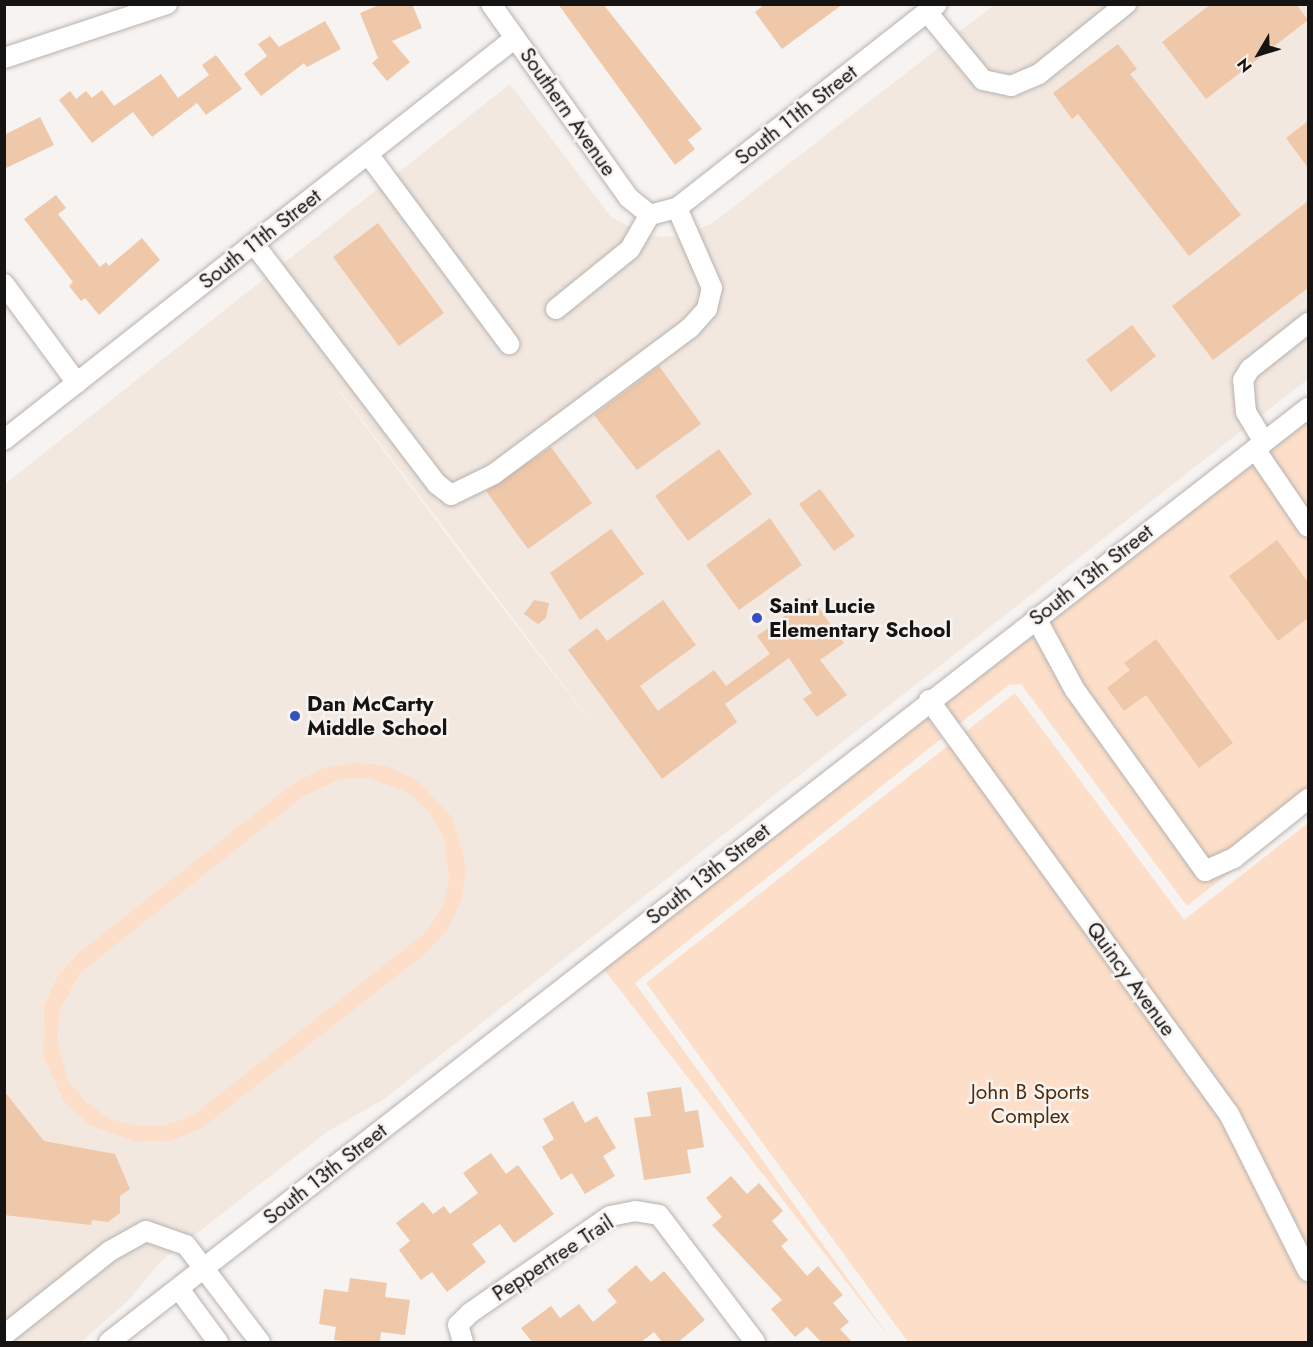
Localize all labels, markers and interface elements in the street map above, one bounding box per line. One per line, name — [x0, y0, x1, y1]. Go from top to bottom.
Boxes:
north arrow — [1229, 24, 1289, 84]
street label: Southern Avenue — [514, 43, 622, 181]
text: N — [1231, 53, 1257, 77]
street label: South 11th Street — [730, 60, 862, 170]
street label: South 11th Street — [194, 184, 326, 294]
street label: South 13th Street — [1024, 519, 1158, 631]
place label: Saint Lucie Elementary School — [769, 593, 951, 643]
marker: Saint Lucie Elementary School — [750, 611, 764, 625]
place label: Dan McCarty Middle School — [307, 691, 447, 741]
marker: Dan McCarty Middle School — [288, 709, 302, 723]
street label: South 13th Street — [641, 818, 775, 930]
street label: Quincy Avenue — [1081, 917, 1181, 1041]
park label: John B Sports Complex — [971, 1079, 1089, 1129]
street label: South 13th Street — [258, 1118, 392, 1230]
street label: Peppertree Trail — [488, 1210, 618, 1306]

